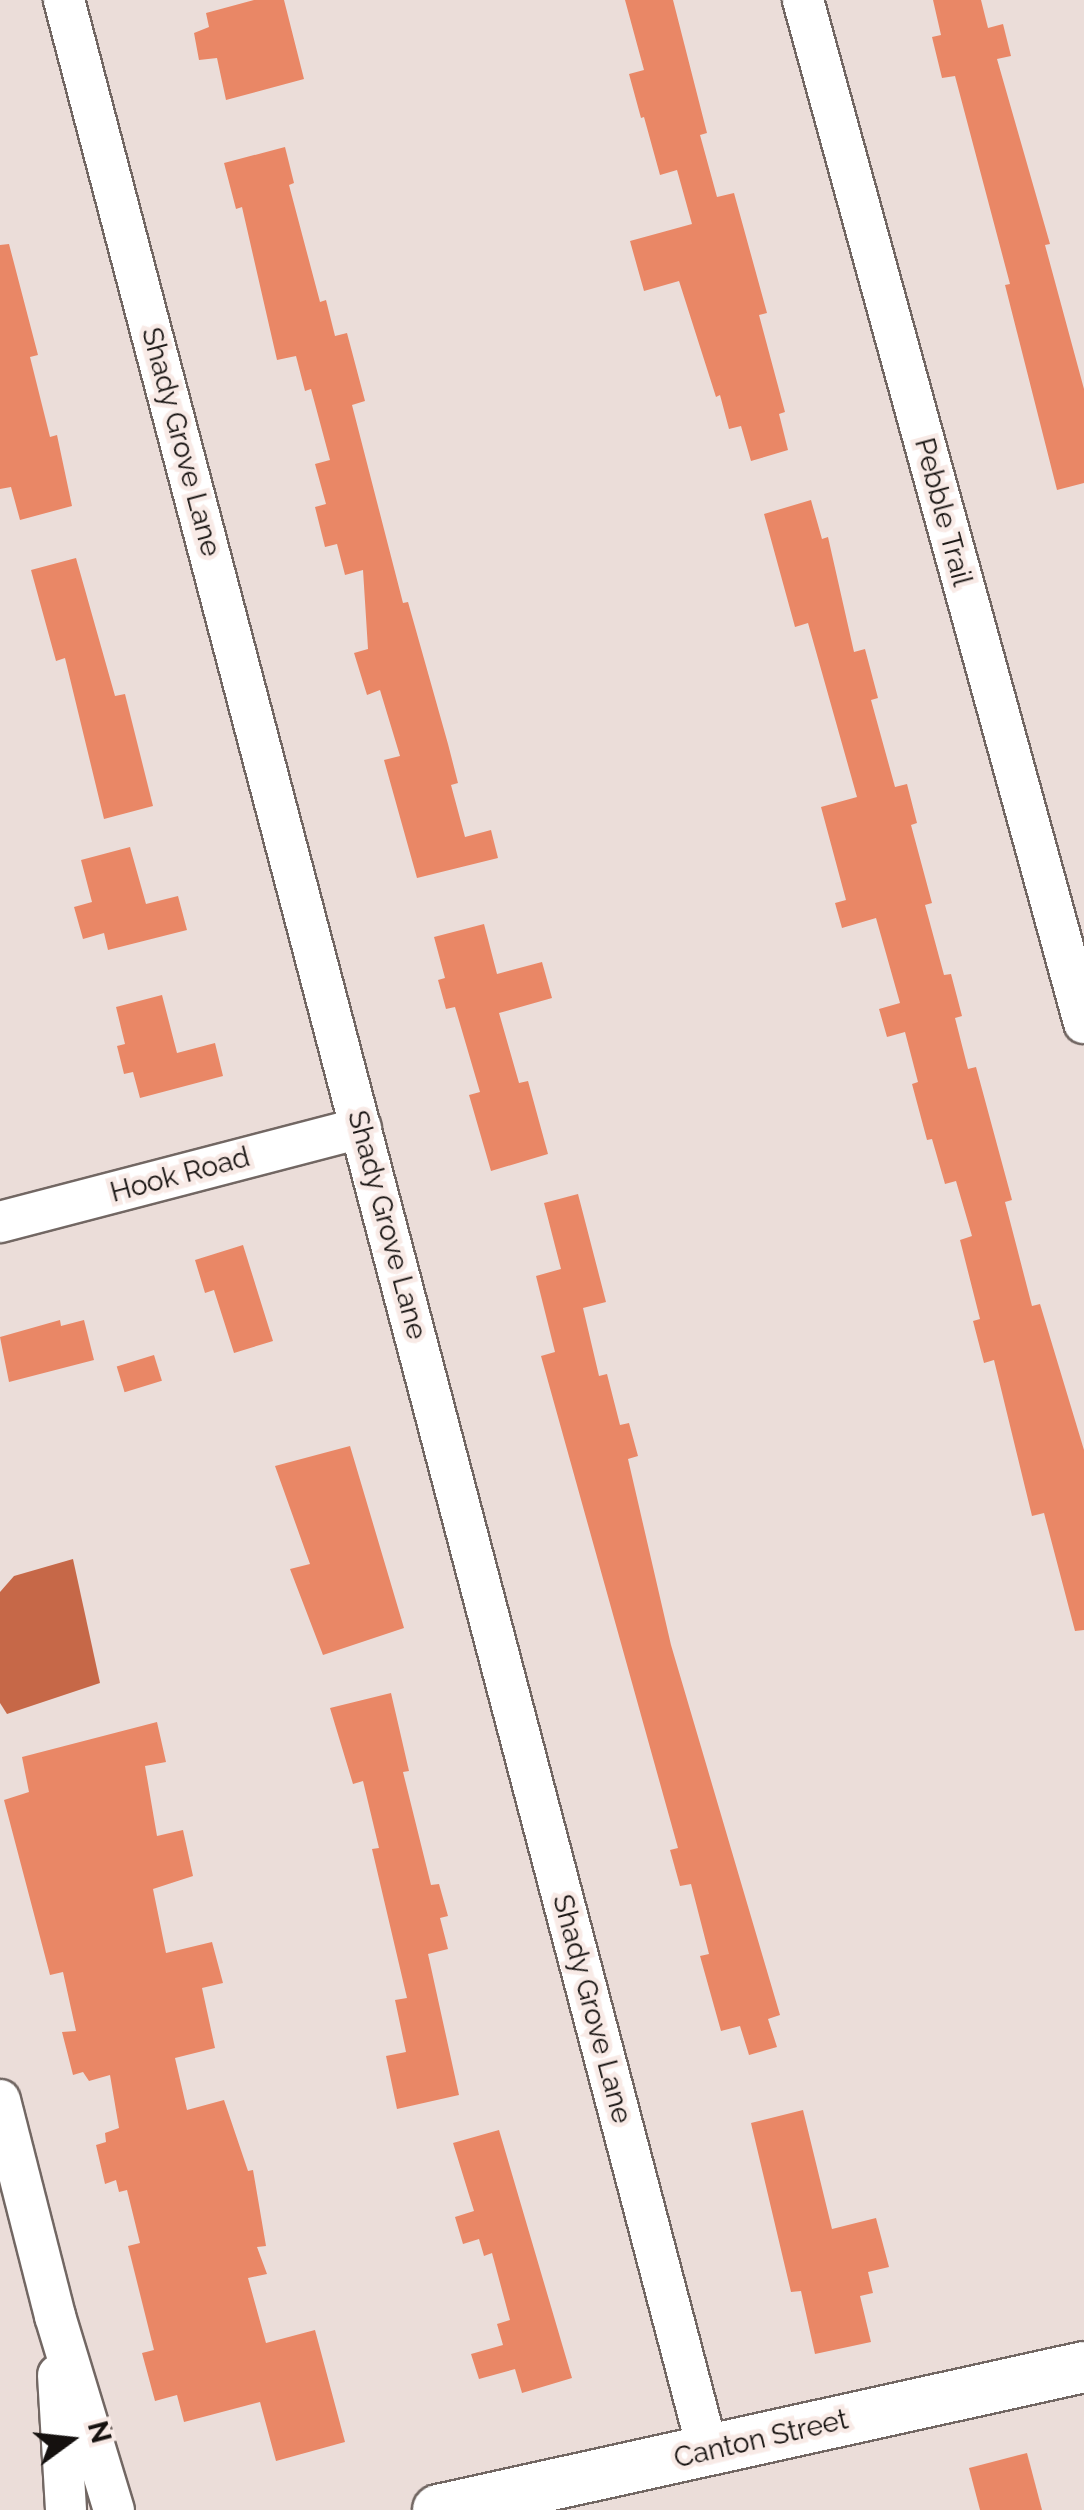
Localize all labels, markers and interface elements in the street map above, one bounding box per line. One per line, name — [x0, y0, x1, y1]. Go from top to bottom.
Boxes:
street label: Shady Grove Lane — [134, 324, 228, 560]
street label: Pebble Trail — [907, 434, 979, 590]
street label: Shady Grove Lane — [340, 1107, 434, 1343]
street label: Hook Road — [107, 1140, 253, 1210]
street label: Shady Grove Lane — [545, 1891, 639, 2127]
north arrow — [20, 2390, 120, 2490]
street label: Canton Street — [671, 2403, 851, 2475]
text: N — [81, 2418, 118, 2447]

